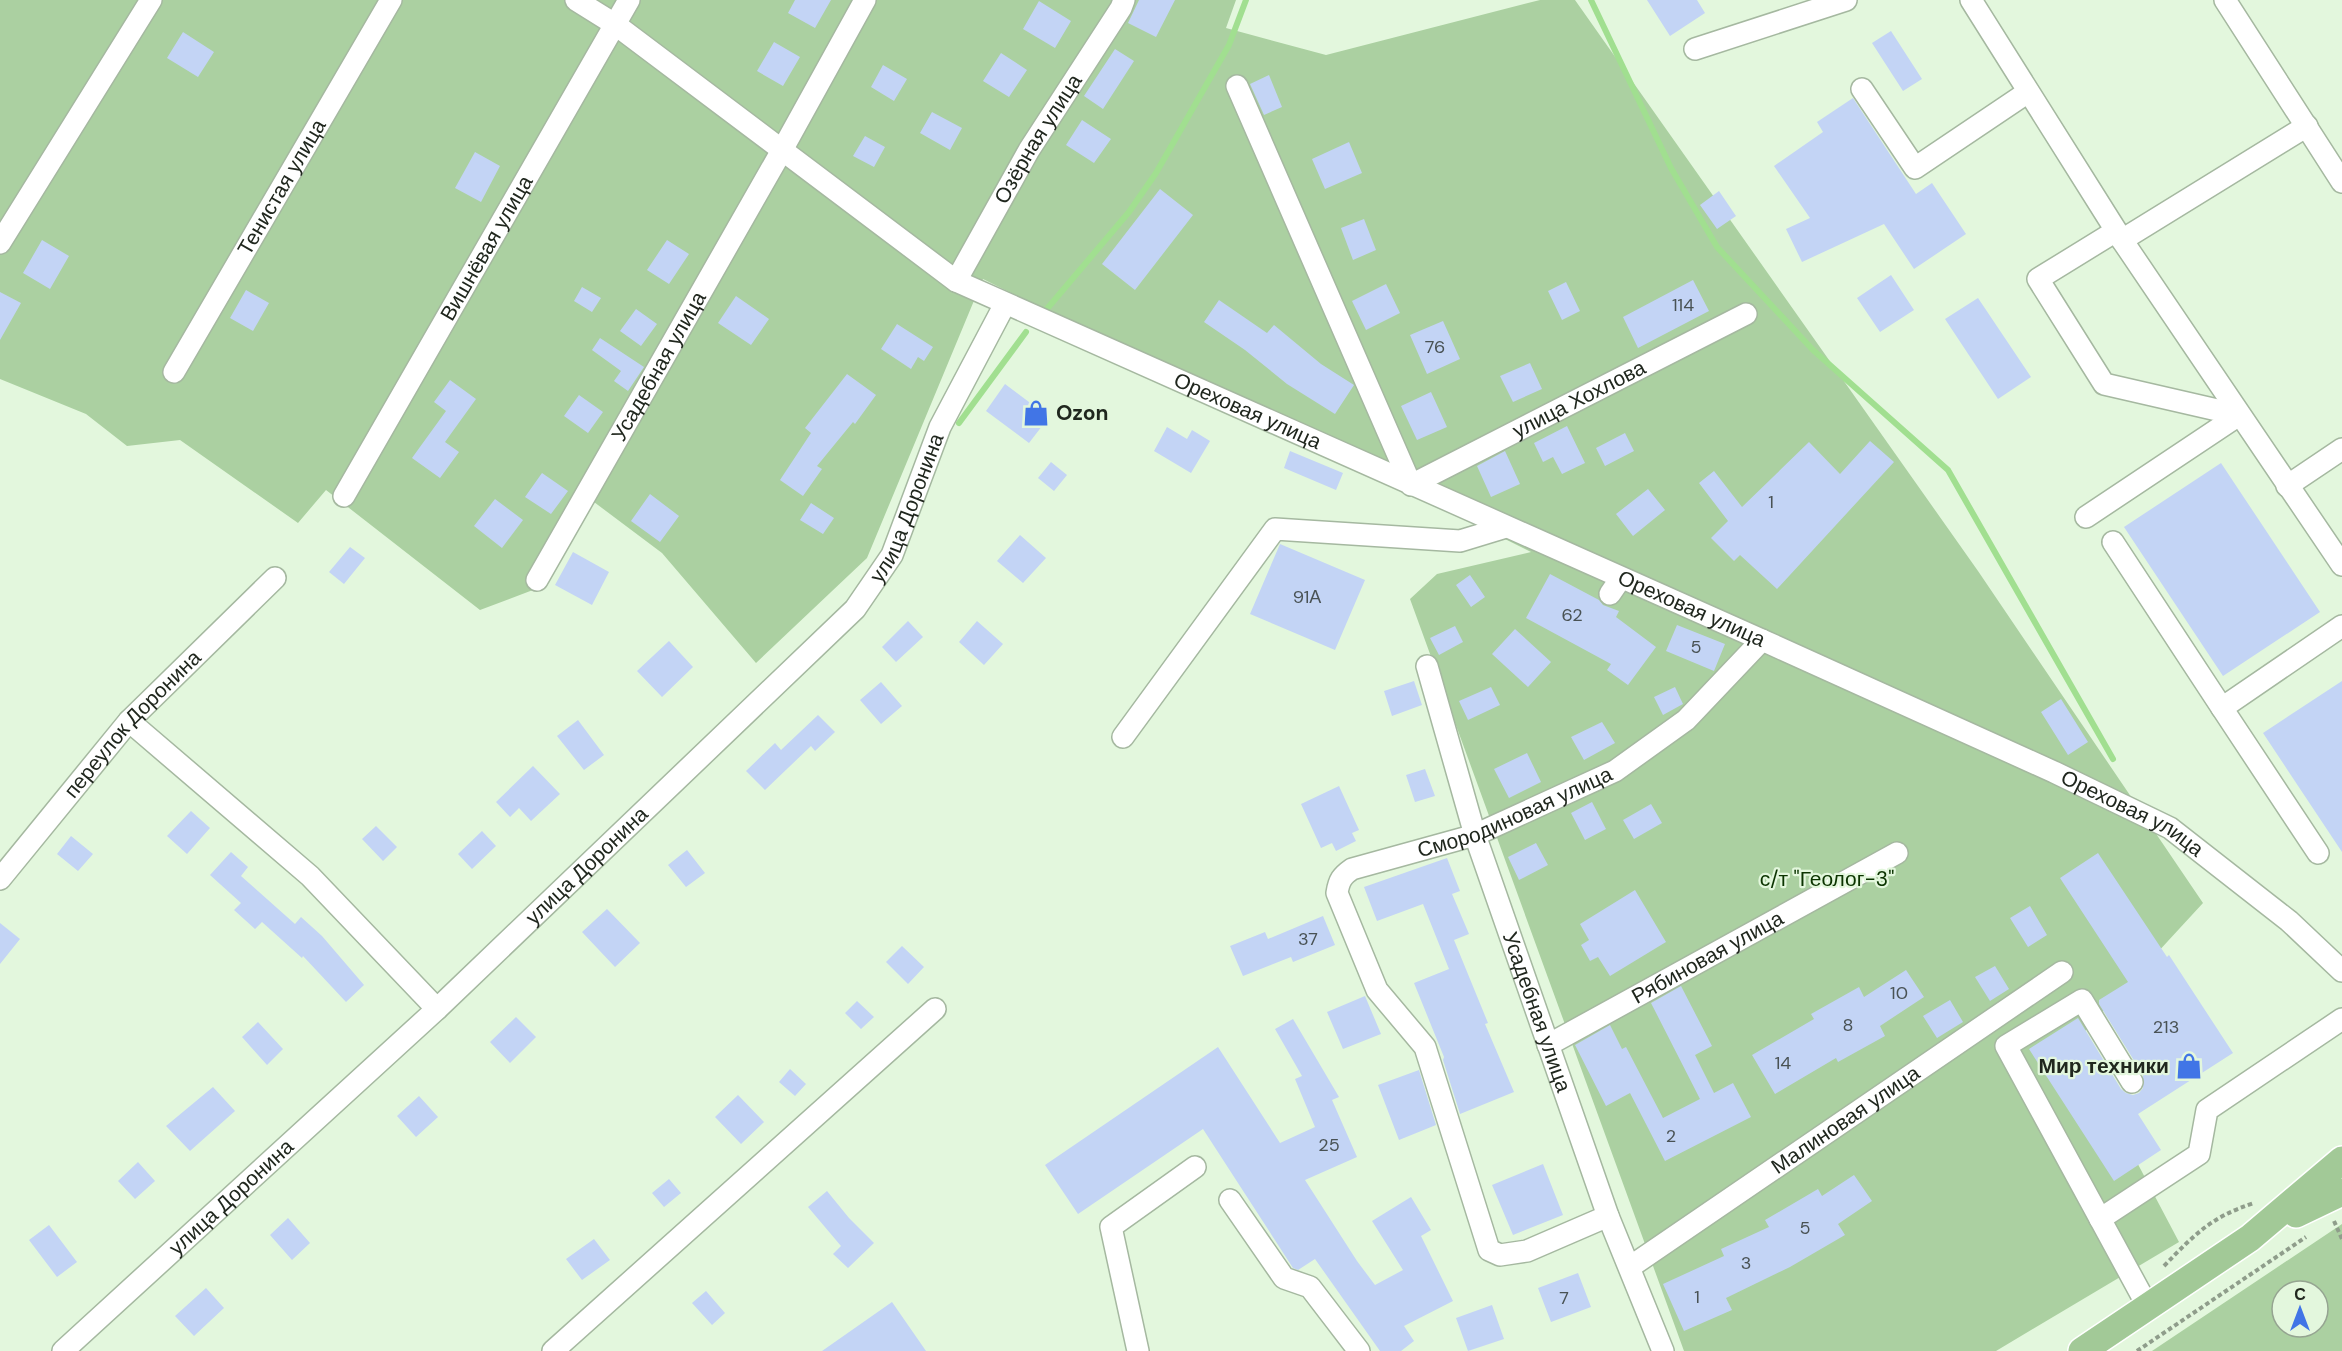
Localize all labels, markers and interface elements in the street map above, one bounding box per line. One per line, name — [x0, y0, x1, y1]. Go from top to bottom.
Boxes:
street label: Озёрная улица — [988, 68, 1089, 209]
street label: Тенистая улица — [231, 114, 333, 260]
street label: Вишнёвая улица — [434, 170, 539, 326]
street label: Усадебная улица — [605, 286, 713, 446]
house number: 114 — [1672, 293, 1694, 317]
house number: 76 — [1425, 335, 1445, 359]
street label: улица Хохлова — [1508, 353, 1651, 445]
street label: Ореховая улица — [1169, 366, 1326, 456]
shop icon: Ozon — [1021, 398, 1051, 428]
place label: Ozon — [1056, 399, 1109, 427]
street label: улица Доронина — [863, 429, 950, 588]
house number: 1 — [1768, 490, 1774, 514]
street label: Ореховая улица — [1613, 564, 1770, 654]
house number: 91А — [1293, 585, 1321, 609]
house number: 62 — [1561, 603, 1583, 627]
house number: 5 — [1691, 635, 1701, 659]
street label: переулок Доронина — [58, 644, 207, 804]
street label: Смородиновая улица — [1414, 760, 1617, 864]
street label: Ореховая улица — [2056, 763, 2210, 863]
street label: улица Доронина — [519, 800, 654, 931]
park label: с/т "Геолог-3" — [1760, 865, 1894, 893]
street label: Рябиновая улица — [1627, 904, 1789, 1010]
house number: 37 — [1298, 927, 1318, 951]
street label: Усадебная улица — [1496, 928, 1578, 1096]
house number: 10 — [1890, 981, 1908, 1005]
house number: 8 — [1843, 1013, 1853, 1037]
house number: 213 — [2153, 1015, 2179, 1039]
house number: 14 — [1775, 1051, 1791, 1075]
shop icon: Мир техники — [2174, 1051, 2204, 1081]
place label: Мир техники — [2038, 1052, 2169, 1080]
street label: Малиновая улица — [1766, 1059, 1926, 1180]
house number: 2 — [1666, 1124, 1676, 1148]
street label: улица Доронина — [163, 1133, 300, 1261]
house number: 25 — [1318, 1133, 1340, 1157]
house number: 5 — [1800, 1216, 1810, 1240]
house number: 3 — [1741, 1251, 1751, 1275]
north arrow — [2270, 1279, 2330, 1339]
text: С — [2294, 1284, 2306, 1305]
house number: 1 — [1694, 1285, 1700, 1309]
house number: 7 — [1559, 1286, 1569, 1310]

